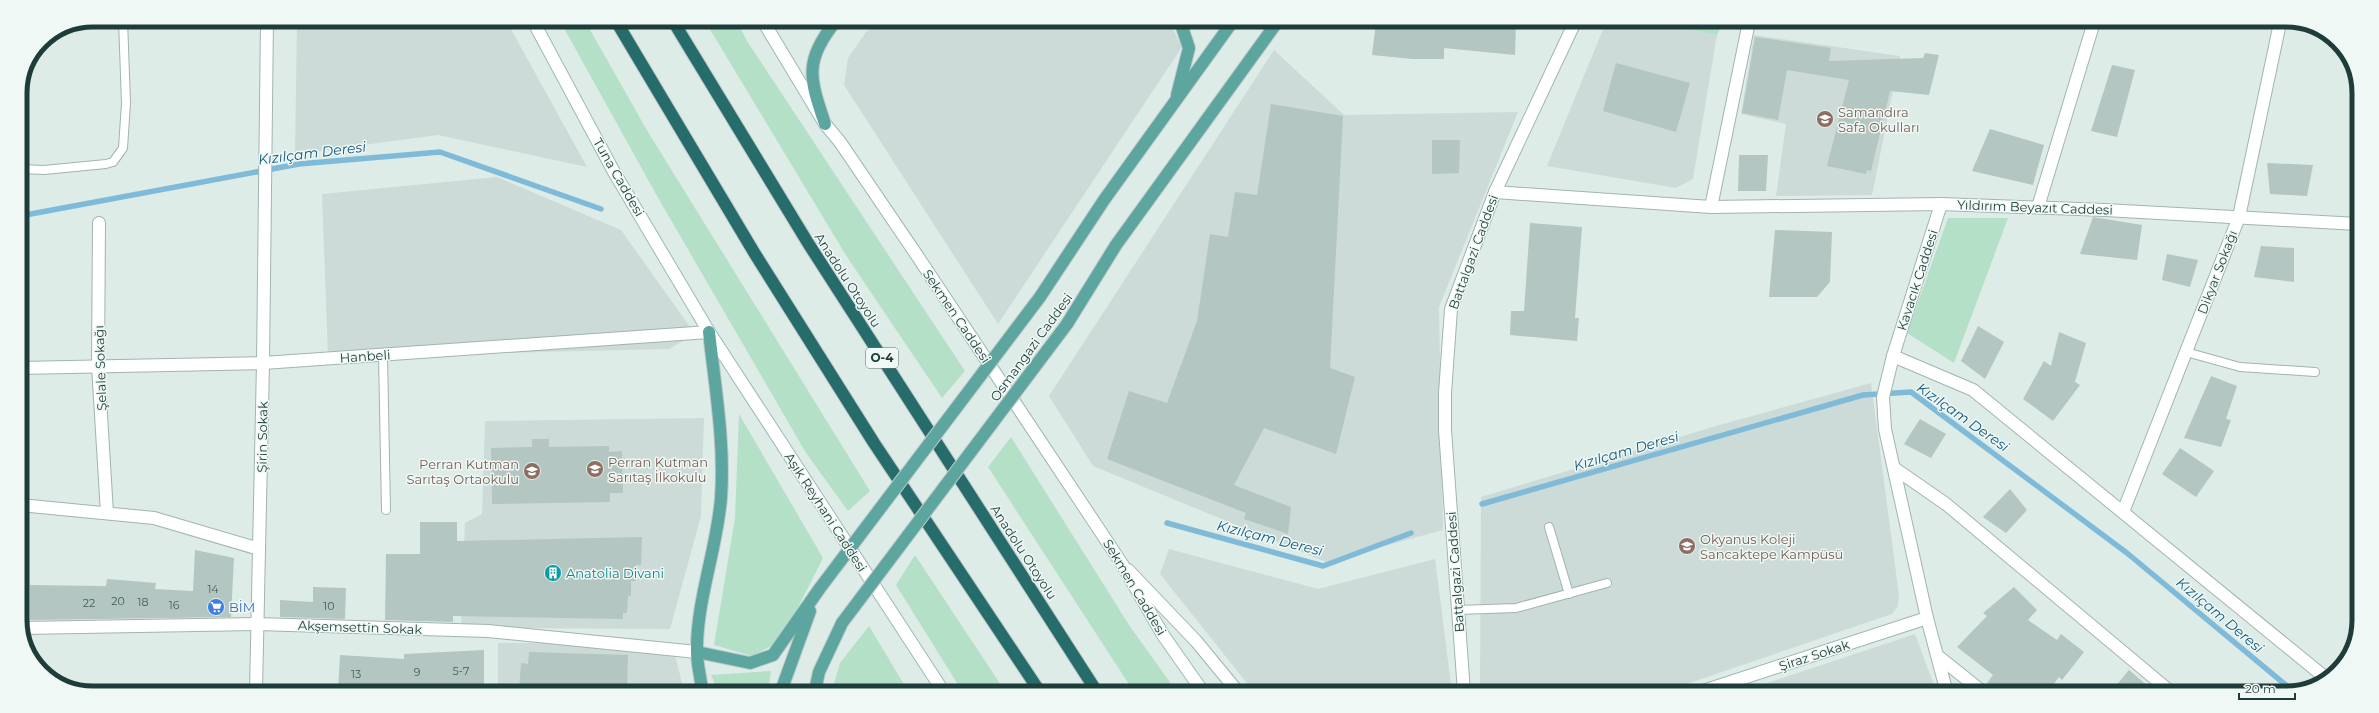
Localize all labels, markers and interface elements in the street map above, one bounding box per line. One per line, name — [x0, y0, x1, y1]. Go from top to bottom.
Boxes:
place label: Samandıra Safa Okulları — [1838, 104, 1920, 135]
school or university icon: Samandıra Safa Okulları — [1815, 109, 1835, 129]
street label: Tuna Caddesi — [590, 135, 648, 219]
water label: Kızılçam Deresi — [257, 137, 367, 169]
street label: Battalgazi Caddesi — [1445, 192, 1501, 312]
street label: Yıldırım Beyazıt Caddesi — [1957, 196, 2113, 218]
street label: Kavacık Caddesi — [1893, 228, 1941, 332]
street label: Dikyar Sokağı — [2194, 228, 2240, 316]
street label: Anadolu Otoyolu — [811, 230, 885, 330]
street label: Sekmen Caddesi — [920, 266, 994, 366]
street label: Osmangazi Caddesi — [986, 290, 1076, 404]
street label: Şelale Sokağı — [91, 325, 109, 411]
street label: Hanbeli — [339, 346, 391, 366]
road number: O-4 — [866, 348, 898, 368]
water label: Kızılçam Deresi — [1913, 378, 2013, 456]
street label: Şirin Sokak — [253, 401, 271, 473]
water label: Kızılçam Deresi — [1571, 427, 1681, 475]
street label: Aşık Reyhani Caddesi — [782, 449, 870, 575]
place label: Perran Kutman Sarıtaş İlkokulu — [608, 454, 708, 485]
place label: Perran Kutman Sarıtaş Ortaokulu — [407, 456, 519, 487]
school or university icon: Perran Kutman Sarıtaş İlkokulu — [585, 459, 605, 479]
school or university icon: Perran Kutman Sarıtaş Ortaokulu — [522, 461, 542, 481]
street label: Anadolu Otoyolu — [987, 502, 1061, 602]
street label: Battalgazi Caddesi — [1443, 511, 1467, 633]
water label: Kızılçam Deresi — [1215, 516, 1325, 560]
place label: Okyanus Koleji Sancaktepe Kampüsü — [1700, 531, 1843, 562]
street label: Sekmen Caddesi — [1100, 536, 1170, 638]
school or university icon: Okyanus Koleji Sancaktepe Kampüsü — [1677, 536, 1697, 556]
building icon: Anatolia Divani — [543, 563, 563, 583]
place label: Anatolia Divani — [566, 565, 664, 581]
water label: Kızılçam Deresi — [2173, 573, 2268, 657]
house number: 14 — [207, 582, 219, 596]
house number: 20 — [111, 594, 125, 608]
house number: 18 — [138, 595, 149, 609]
house number: 22 — [83, 596, 95, 610]
supermarket icon: BİM — [206, 597, 226, 617]
house number: 16 — [169, 598, 180, 612]
place label: BİM — [229, 599, 255, 615]
house number: 10 — [323, 599, 335, 613]
street label: Akşemsettin Sokak — [298, 617, 423, 637]
street label: Şiraz Sokak — [1777, 636, 1851, 674]
house number: 5-7 — [453, 664, 469, 678]
house number: 9 — [414, 665, 421, 679]
house number: 13 — [351, 667, 361, 681]
scale bar — [2239, 675, 2295, 701]
text: 20 m — [2245, 681, 2276, 696]

